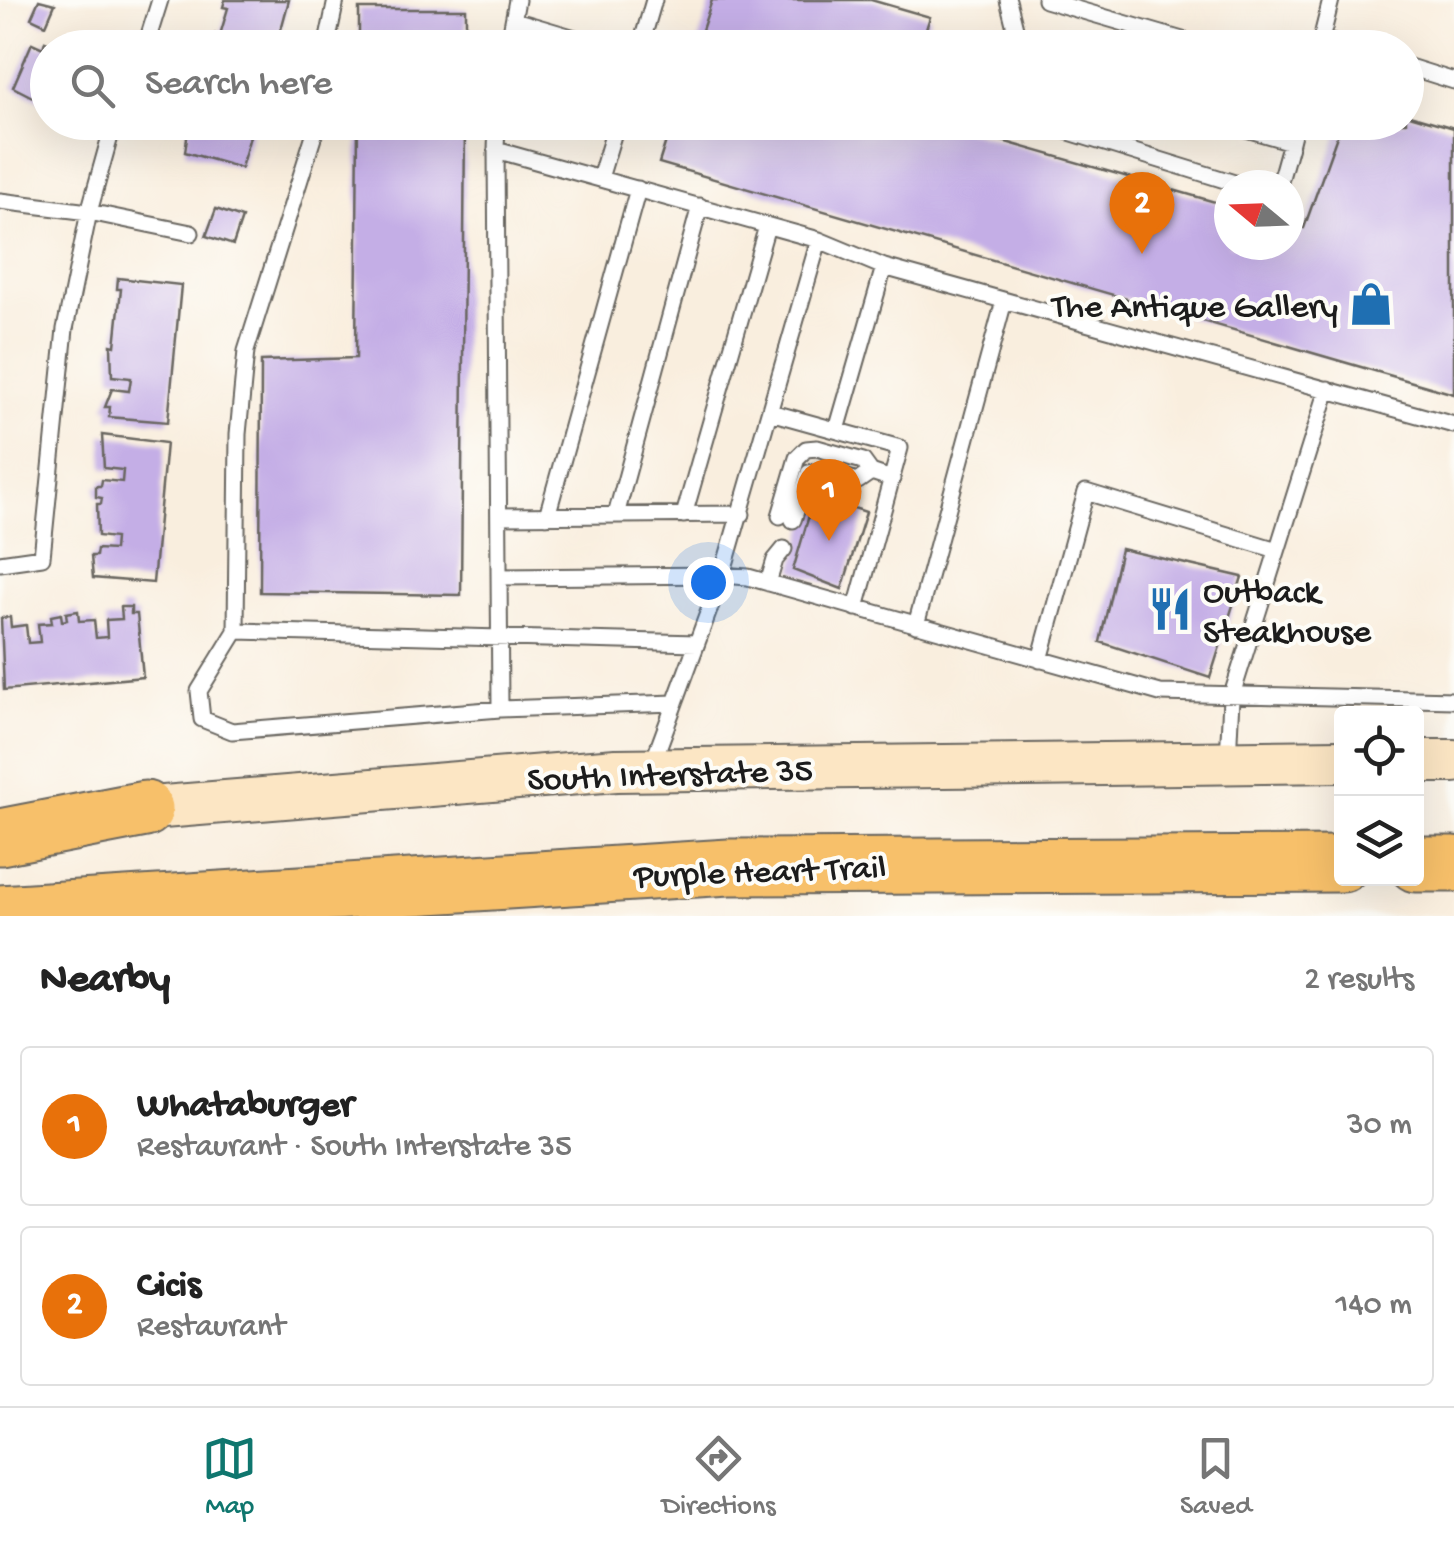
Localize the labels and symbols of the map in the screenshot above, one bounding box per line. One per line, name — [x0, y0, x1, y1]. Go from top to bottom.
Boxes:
north arrow — [1214, 170, 1304, 260]
pin: 2 — [1110, 172, 1174, 254]
shop icon: The Antique Gallery — [1347, 280, 1395, 328]
place label: The Antique Gallery — [1050, 289, 1338, 330]
pin: 1 — [796, 458, 862, 541]
your location — [683, 557, 734, 608]
place label: Outback Steakhouse — [1203, 574, 1372, 655]
restaurant icon: Outback Steakhouse — [1146, 585, 1194, 633]
street label: South Interstate 35 — [527, 752, 814, 803]
street label: Purple Heart Trail — [632, 850, 887, 899]

